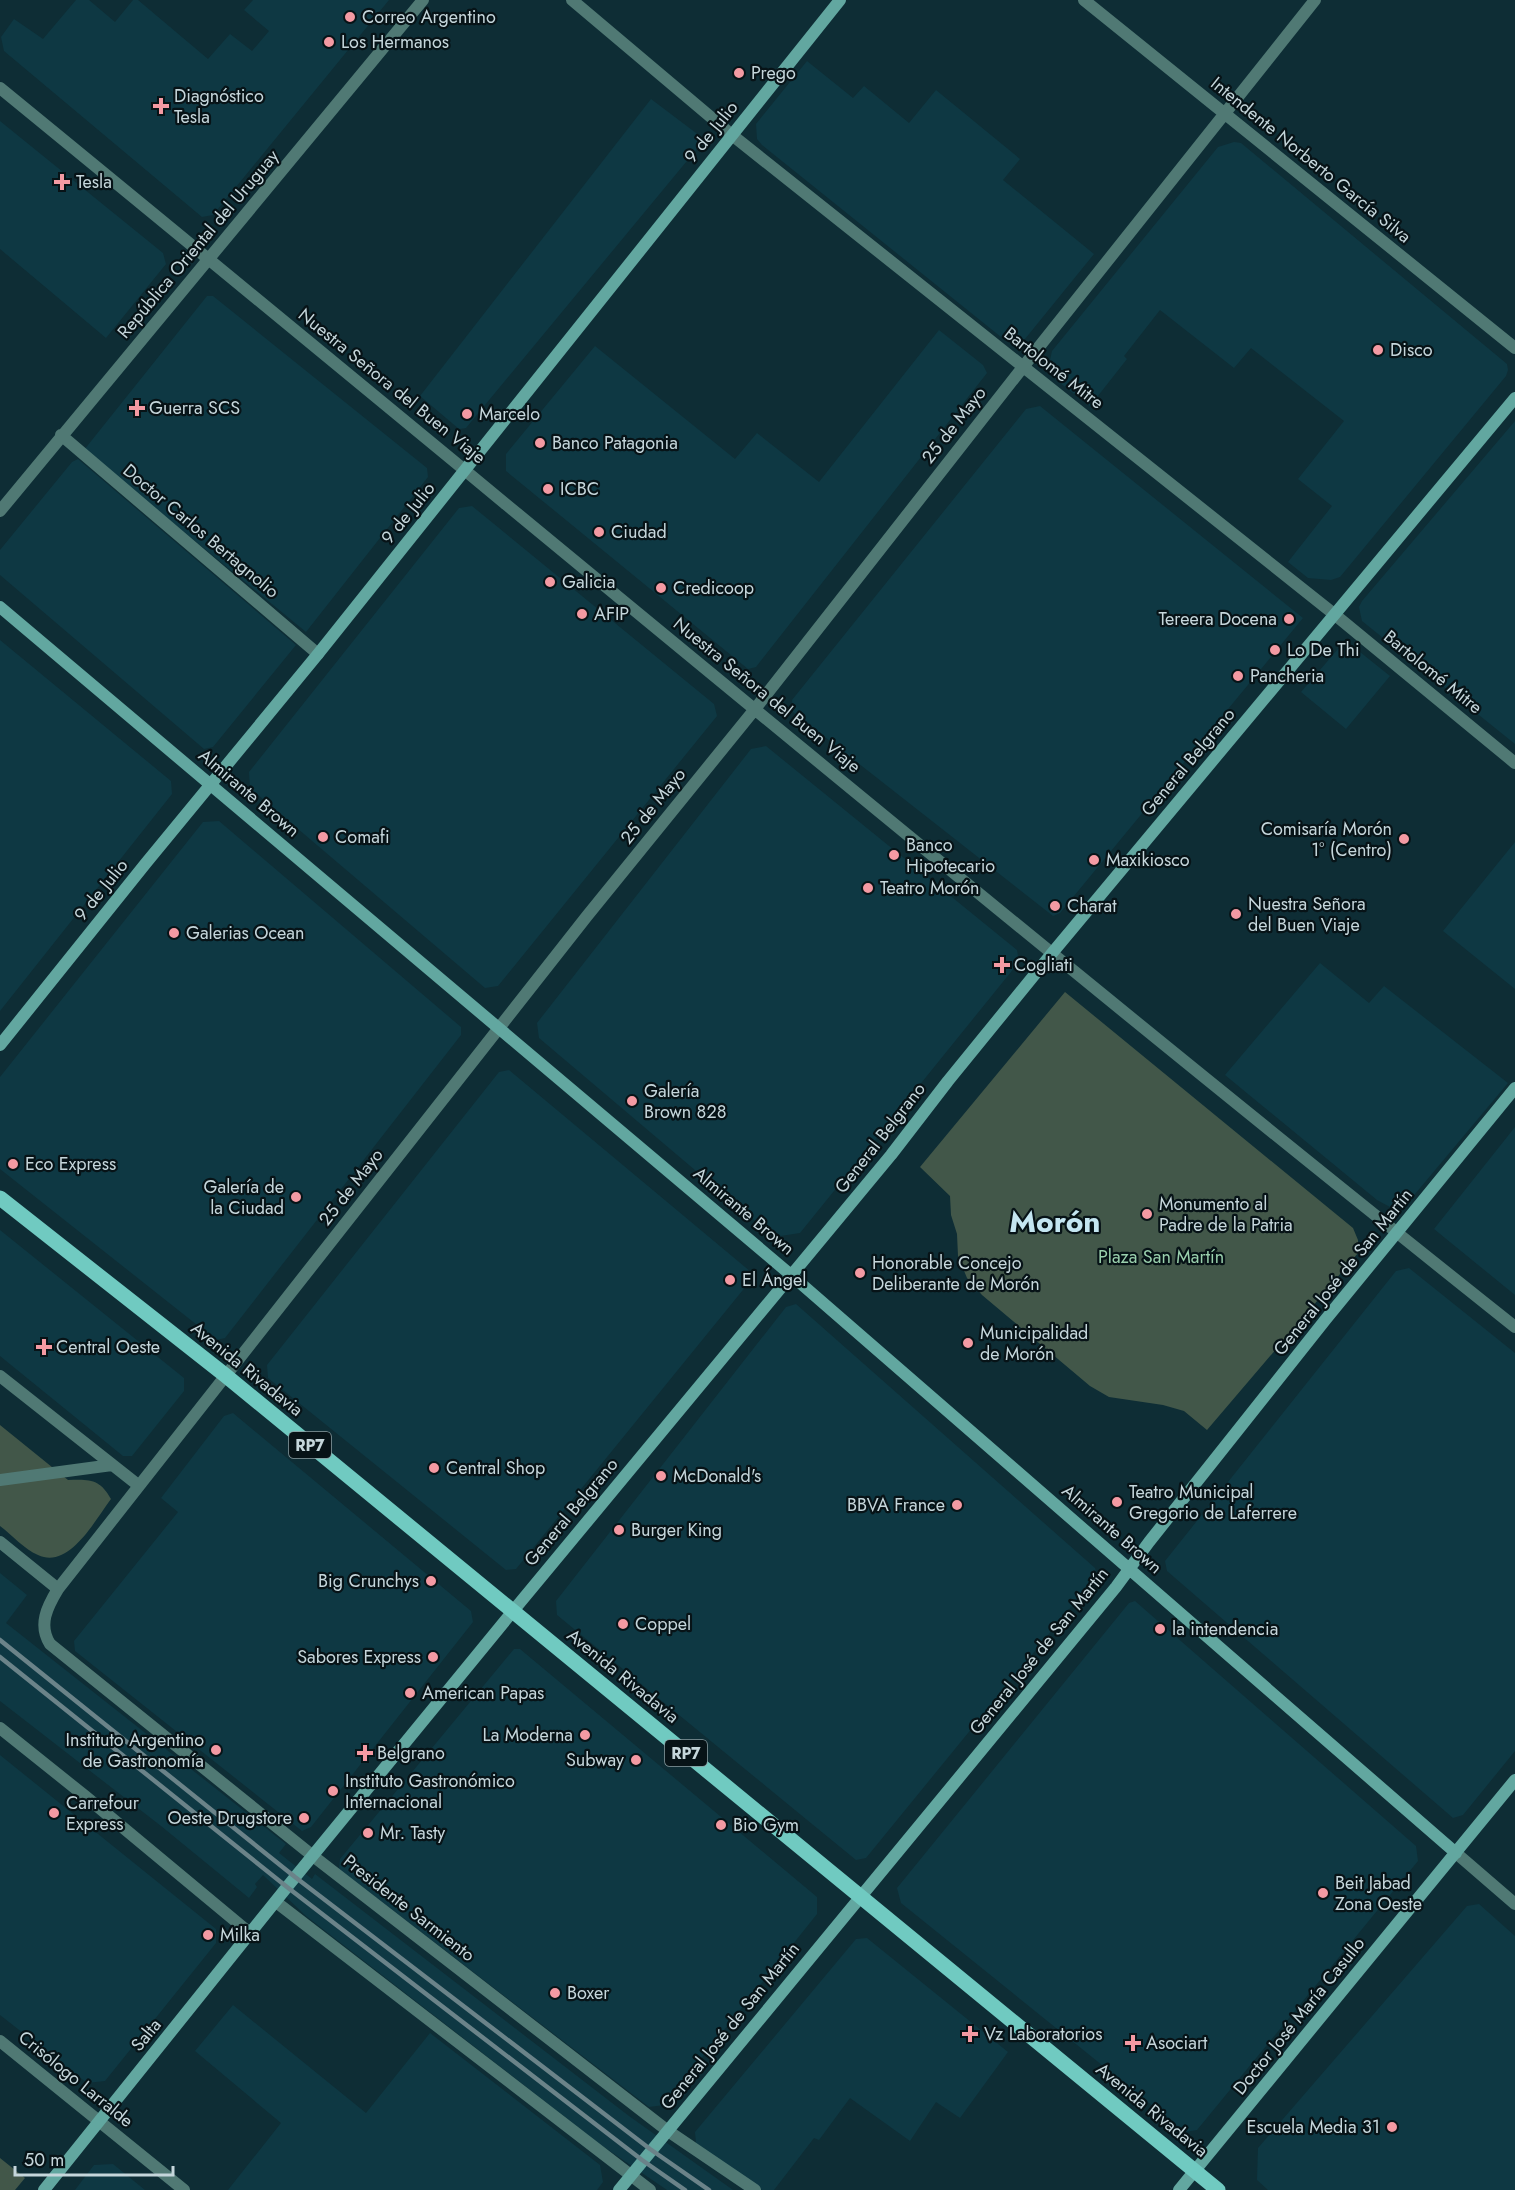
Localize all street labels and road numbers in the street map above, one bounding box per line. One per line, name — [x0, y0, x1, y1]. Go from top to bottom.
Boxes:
street label: Intendente Norberto García Silva — [1205, 71, 1417, 249]
street label: 9 de Julio — [678, 95, 744, 169]
street label: República Oriental del Uruguay — [111, 144, 285, 344]
street label: Nuestra Señora del Buen Viaje — [293, 302, 491, 470]
street label: Bartolomé Mitre — [999, 321, 1109, 415]
street label: 25 de Mayo — [916, 381, 992, 469]
street label: Doctor Carlos Bertagnolio — [117, 458, 285, 604]
street label: 9 de Julio — [375, 476, 441, 550]
street label: Nuestra Señora del Buen Viaje — [668, 611, 866, 779]
street label: Bartolomé Mitre — [1378, 624, 1488, 720]
street label: General Belgrano — [1135, 702, 1241, 822]
street label: Almirante Brown — [193, 743, 305, 843]
street label: 25 de Mayo — [614, 762, 692, 850]
street label: 9 de Julio — [68, 853, 134, 927]
street label: General Belgrano — [828, 1077, 932, 1199]
street label: 25 de Mayo — [313, 1143, 389, 1231]
street label: Almirante Brown — [688, 1161, 800, 1261]
street label: General José de San Martín — [1267, 1183, 1419, 1361]
street label: Avenida Rivadavia — [185, 1316, 309, 1422]
road number: RP7 — [289, 1432, 331, 1458]
street label: General Belgrano — [518, 1452, 624, 1572]
street label: Almirante Brown — [1056, 1478, 1168, 1580]
street label: General José de San Martín — [963, 1562, 1115, 1740]
street label: Avenida Rivadavia — [561, 1623, 685, 1729]
road number: RP7 — [665, 1740, 707, 1766]
street label: Presidente Sarmiento — [338, 1848, 481, 1968]
street label: Doctor José María Casullo — [1227, 1931, 1371, 2101]
street label: General José de San Martín — [654, 1937, 806, 2115]
street label: Salta — [125, 2013, 167, 2057]
street label: Crisólogo Larralde — [13, 2024, 139, 2134]
street label: Avenida Rivadavia — [1090, 2057, 1214, 2163]

